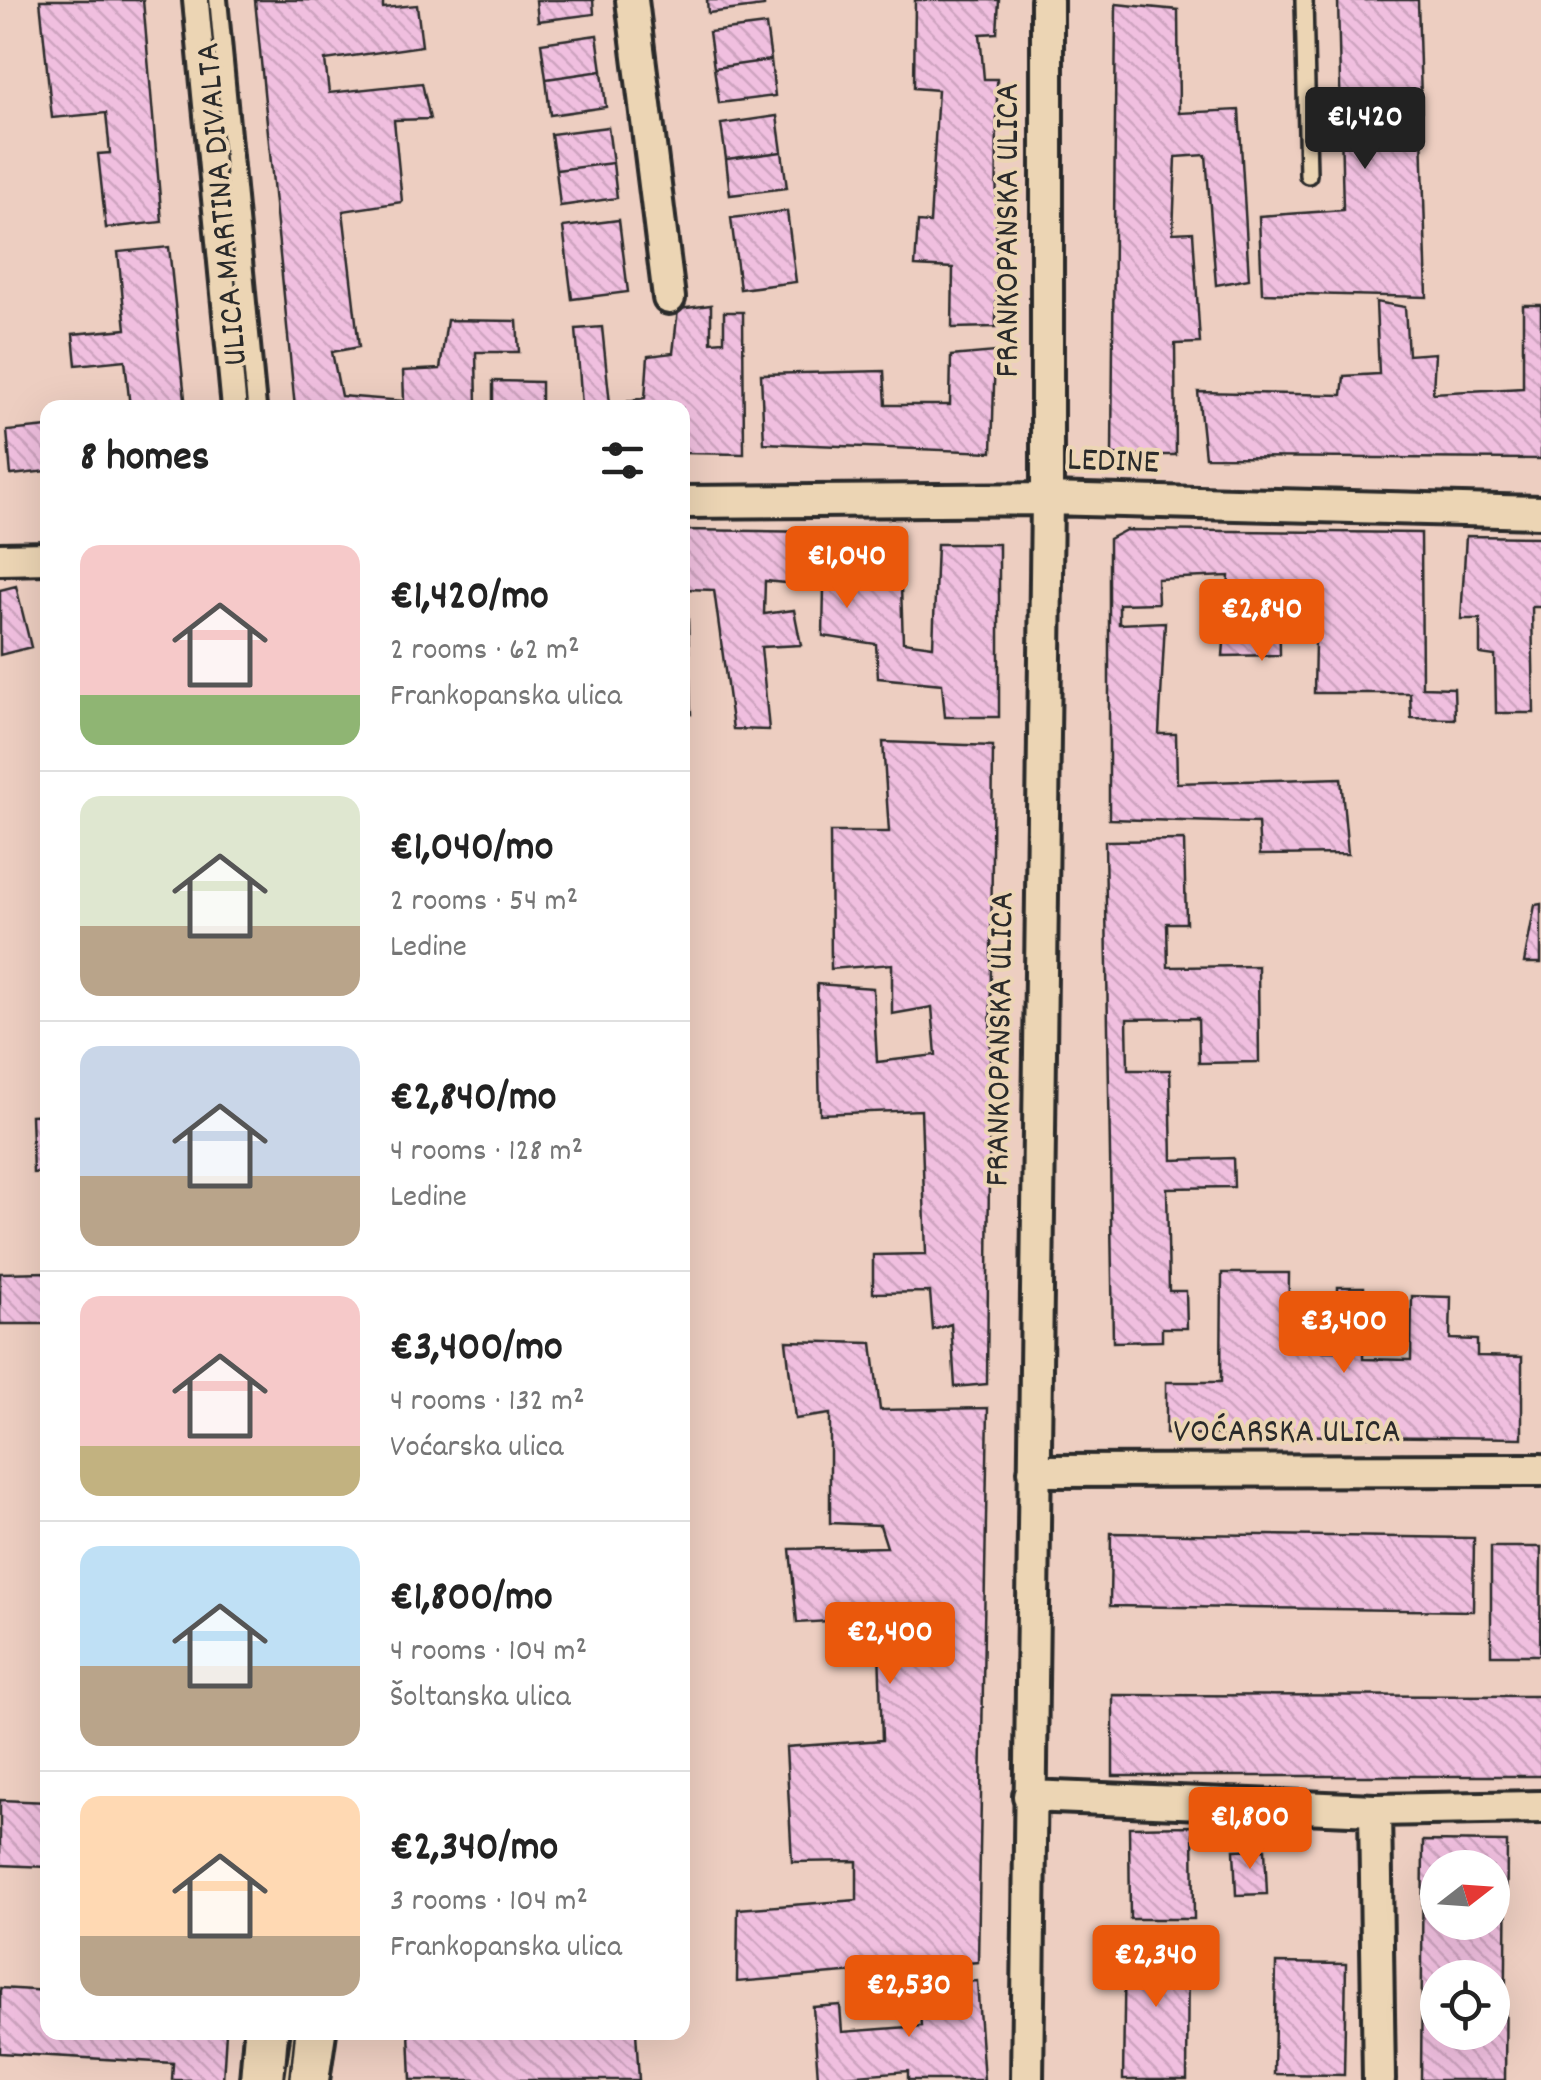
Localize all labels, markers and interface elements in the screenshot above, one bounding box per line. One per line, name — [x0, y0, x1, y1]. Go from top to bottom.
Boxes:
street label: ULICA MARTINA DIVALTA — [185, 40, 263, 368]
street label: FRANKOPANSKA ULICA — [985, 83, 1035, 377]
pin: €1,420 — [1284, 87, 1446, 172]
text: €1,420 — [1327, 96, 1403, 142]
text: 8 homes — [80, 430, 209, 490]
icon: filters — [595, 433, 650, 488]
street label: LEDINE — [1066, 436, 1160, 490]
pin: €1,040 — [766, 526, 928, 611]
text: €1,040 — [807, 535, 887, 581]
text: €1,420/mo — [390, 569, 549, 629]
pin: €2,840 — [1181, 579, 1343, 664]
icon: home — [160, 585, 280, 705]
text: €2,840 — [1221, 588, 1303, 634]
text: 2 rooms · 62 m² — [390, 629, 580, 675]
text: Frankopanska ulica — [390, 675, 622, 721]
text: €1,040/mo — [390, 820, 553, 880]
icon: home — [160, 836, 280, 956]
text: 2 rooms · 54 m² — [390, 880, 578, 926]
street label: FRANKOPANSKA ULICA — [974, 891, 1030, 1187]
text: Ledine — [390, 926, 467, 972]
text: €2,840/mo — [390, 1070, 556, 1130]
icon: home — [160, 1086, 280, 1206]
text: 4 rooms · 128 m² — [390, 1130, 583, 1176]
text: Ledine — [390, 1176, 467, 1222]
pin: €3,400 — [1263, 1291, 1425, 1376]
text: €3,400 — [1301, 1300, 1387, 1346]
text: €3,400/mo — [390, 1320, 563, 1380]
icon: home — [160, 1336, 280, 1456]
text: 4 rooms · 132 m² — [390, 1380, 585, 1426]
street label: VOĆARSKA ULICA — [1173, 1409, 1401, 1459]
text: Voćarska ulica — [390, 1426, 563, 1472]
text: €1,800/mo — [390, 1570, 553, 1630]
icon: home — [160, 1586, 280, 1706]
pin: €2,400 — [809, 1602, 971, 1687]
text: €2,400 — [847, 1611, 933, 1657]
text: 4 rooms · 104 m² — [390, 1630, 587, 1676]
text: Šoltanska ulica — [390, 1676, 571, 1722]
pin: €1,800 — [1169, 1787, 1331, 1872]
text: €1,800 — [1211, 1796, 1289, 1842]
text: €2,340/mo — [390, 1820, 558, 1880]
icon: home — [160, 1836, 280, 1956]
north arrow — [1420, 1850, 1510, 1940]
map controls — [1420, 1850, 1510, 2050]
text: 3 rooms · 104 m² — [390, 1880, 588, 1926]
pin: €2,340 — [1075, 1925, 1237, 2010]
text: Frankopanska ulica — [390, 1926, 622, 1972]
text: €2,340 — [1115, 1934, 1197, 1980]
pin: €2,530 — [828, 1955, 990, 2040]
button: locate — [1420, 1960, 1510, 2050]
text: €2,530 — [867, 1964, 951, 2010]

